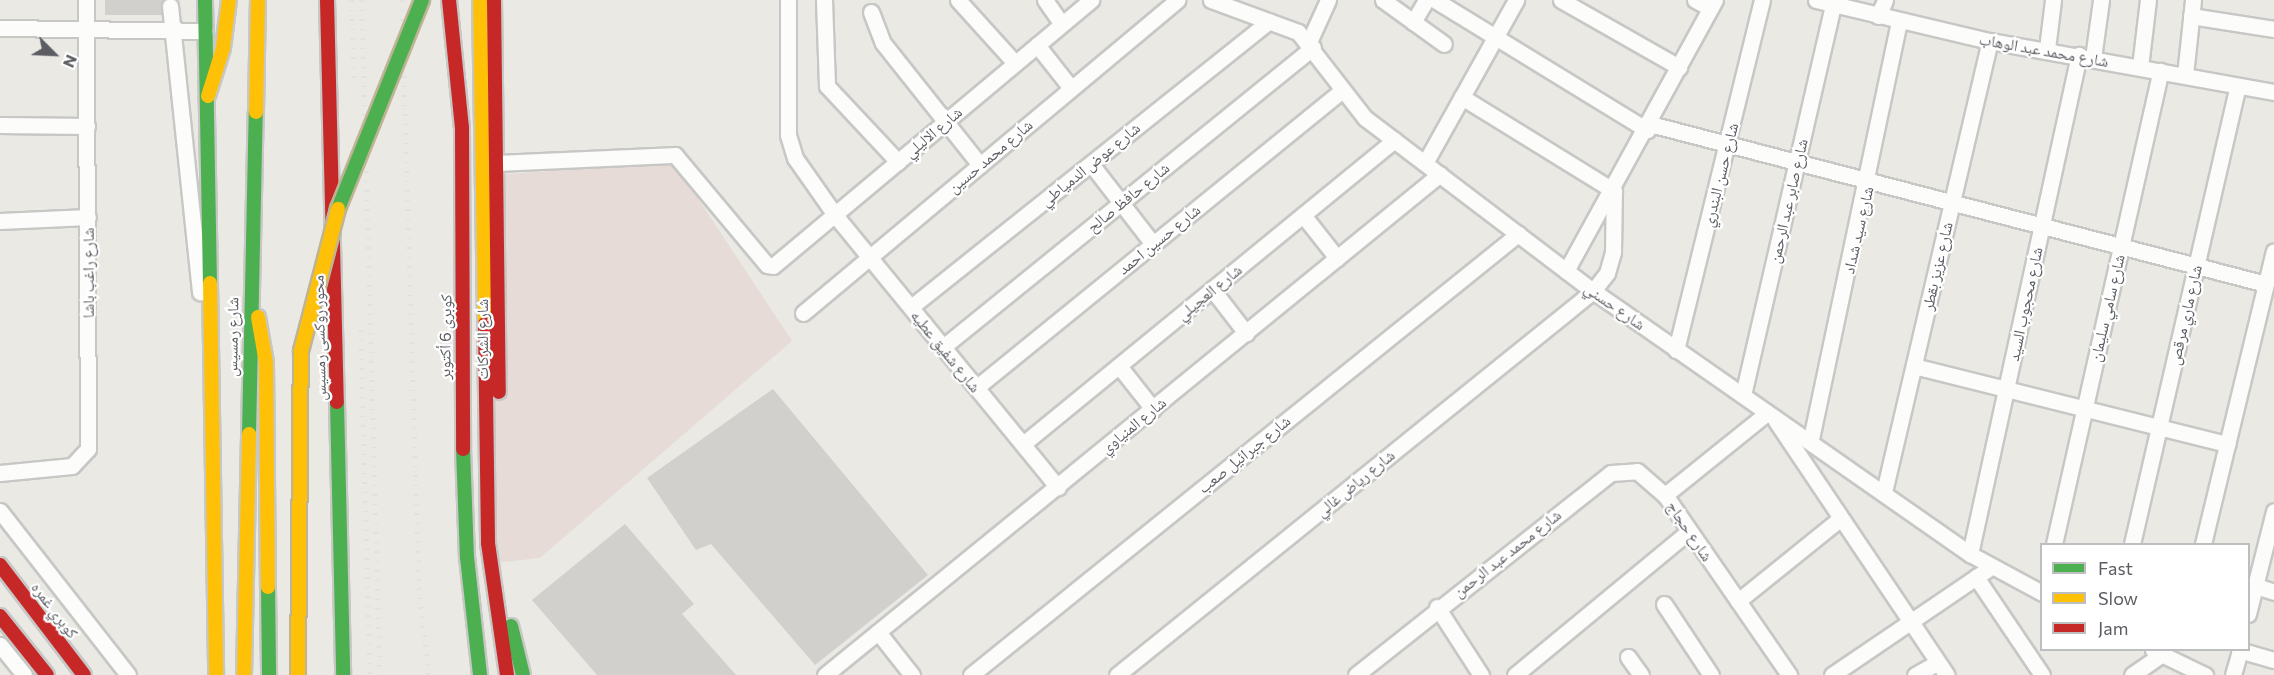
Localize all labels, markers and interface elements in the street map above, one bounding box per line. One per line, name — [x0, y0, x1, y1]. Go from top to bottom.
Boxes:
north arrow — [24, 24, 84, 84]
street label: شارع محمد عبد الوهاب — [1978, 29, 2110, 71]
text: N — [60, 52, 82, 71]
street label: شارع الاليلي — [900, 102, 966, 162]
street label: شارع محمد حسين — [944, 115, 1036, 197]
street label: شارع عوض الدمياطي — [1036, 118, 1144, 210]
street label: شارع حسن البندري — [1698, 121, 1742, 229]
street label: شارع صابر عبد الرحمن — [1764, 137, 1812, 265]
street label: شارع حافظ صالح — [1083, 158, 1173, 236]
street label: شارع سيد شداد — [1839, 185, 1877, 275]
street label: شارع حسين احمد — [1114, 200, 1204, 278]
street label: شارع عزيز بقطر — [1918, 220, 1956, 312]
street label: شارع راغب باشا — [78, 228, 98, 318]
street label: شارع محجوب السيد — [2004, 245, 2046, 363]
street label: شارع سامي سليمان — [2085, 252, 2129, 364]
street label: شارع العجيلي — [1172, 260, 1246, 324]
street label: شارع ماري مرقص — [2164, 263, 2206, 367]
street label: محور روكسى رمسيس — [308, 275, 330, 401]
street label: شارع حسني — [1581, 278, 1649, 334]
street label: كوبرى 6 أكتوبر — [435, 294, 455, 380]
street label: شارع رمسيس — [222, 297, 242, 377]
street label: شارع الشركات — [472, 299, 492, 379]
street label: شارع شفيق عطيه — [907, 306, 985, 396]
street label: شارع المنياوي — [1096, 393, 1170, 457]
street label: شارع جبرائيل صعب — [1194, 411, 1294, 497]
street label: شارع رياض غالي — [1312, 445, 1398, 521]
street label: شارع حجاج — [1663, 497, 1717, 565]
street label: شارع محمد عبد الرحمن — [1449, 505, 1565, 601]
legend — [2040, 543, 2250, 651]
text: Fast — [2098, 557, 2133, 579]
street label: كوبري غمره — [28, 578, 82, 642]
text: Slow — [2098, 587, 2138, 609]
text: Jam — [2098, 617, 2128, 639]

